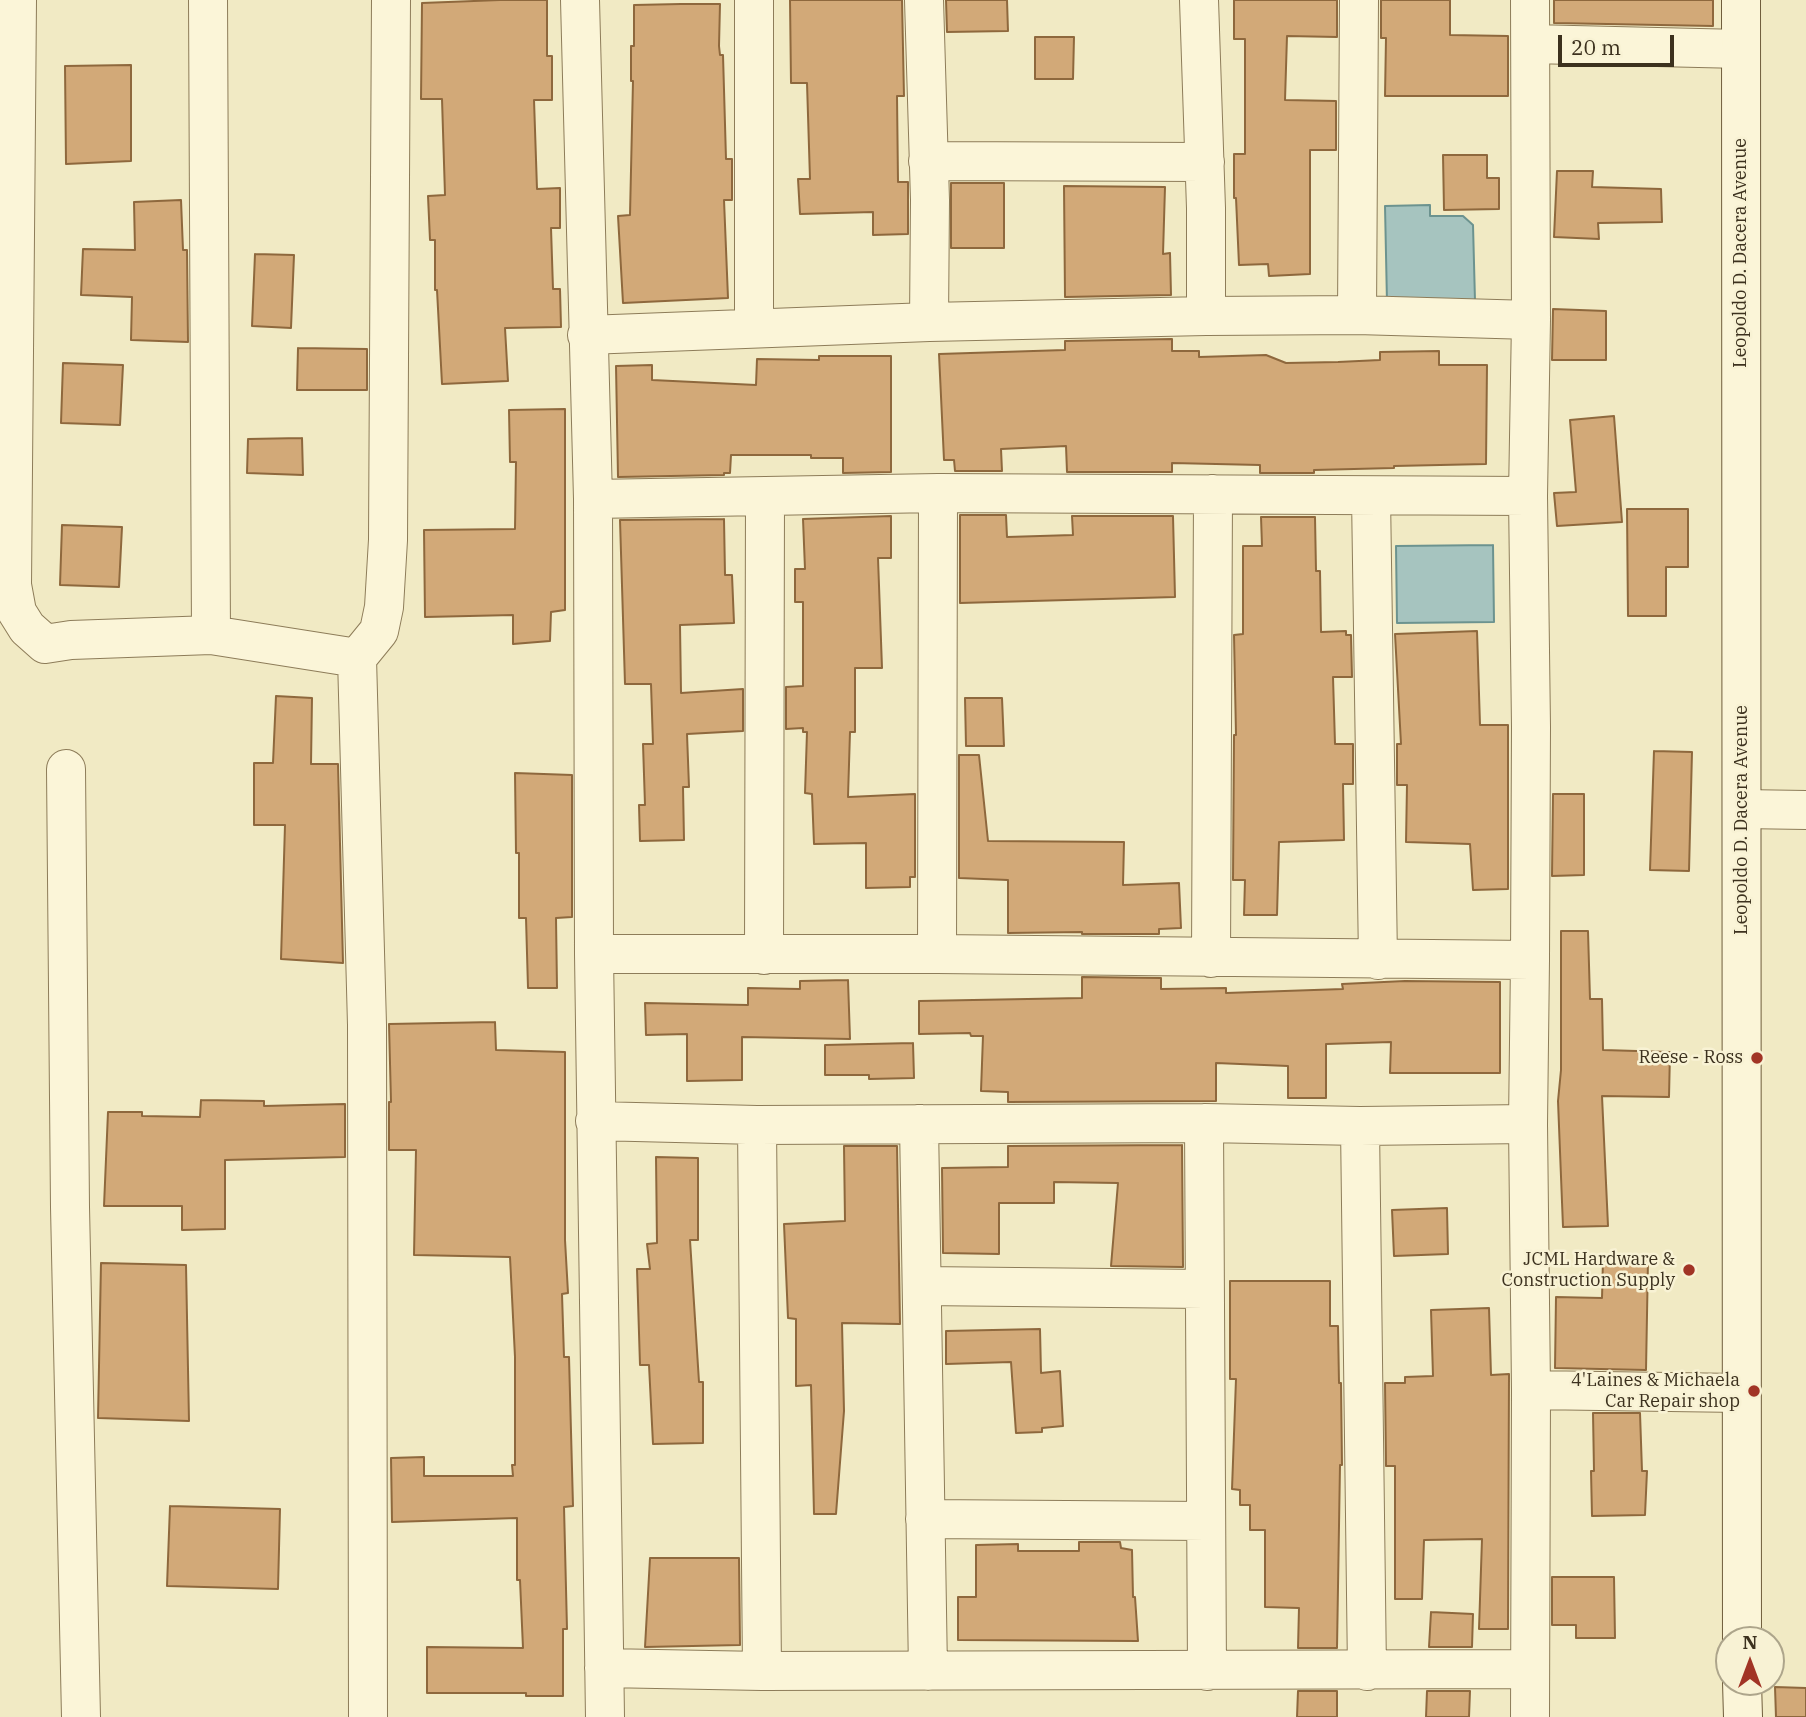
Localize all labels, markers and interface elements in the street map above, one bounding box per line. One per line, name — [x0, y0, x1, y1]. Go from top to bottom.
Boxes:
scale bar — [1561, 21, 1676, 65]
text: 20 m — [1571, 33, 1621, 61]
street label: Leopoldo D. Dacera Avenue — [1730, 138, 1752, 368]
street label: Leopoldo D. Dacera Avenue — [1731, 705, 1753, 935]
place label: Reese - Ross — [1639, 1047, 1743, 1069]
marker: Reese - Ross — [1749, 1050, 1765, 1066]
place label: JCML Hardware & Construction Supply — [1501, 1249, 1675, 1292]
marker: JCML Hardware & Construction Supply — [1681, 1262, 1697, 1278]
place label: 4'Laines & Michaela Car Repair shop — [1571, 1370, 1740, 1412]
marker: 4'Laines & Michaela Car Repair shop — [1746, 1383, 1762, 1399]
north arrow — [1715, 1626, 1785, 1696]
text: N — [1742, 1630, 1758, 1654]

